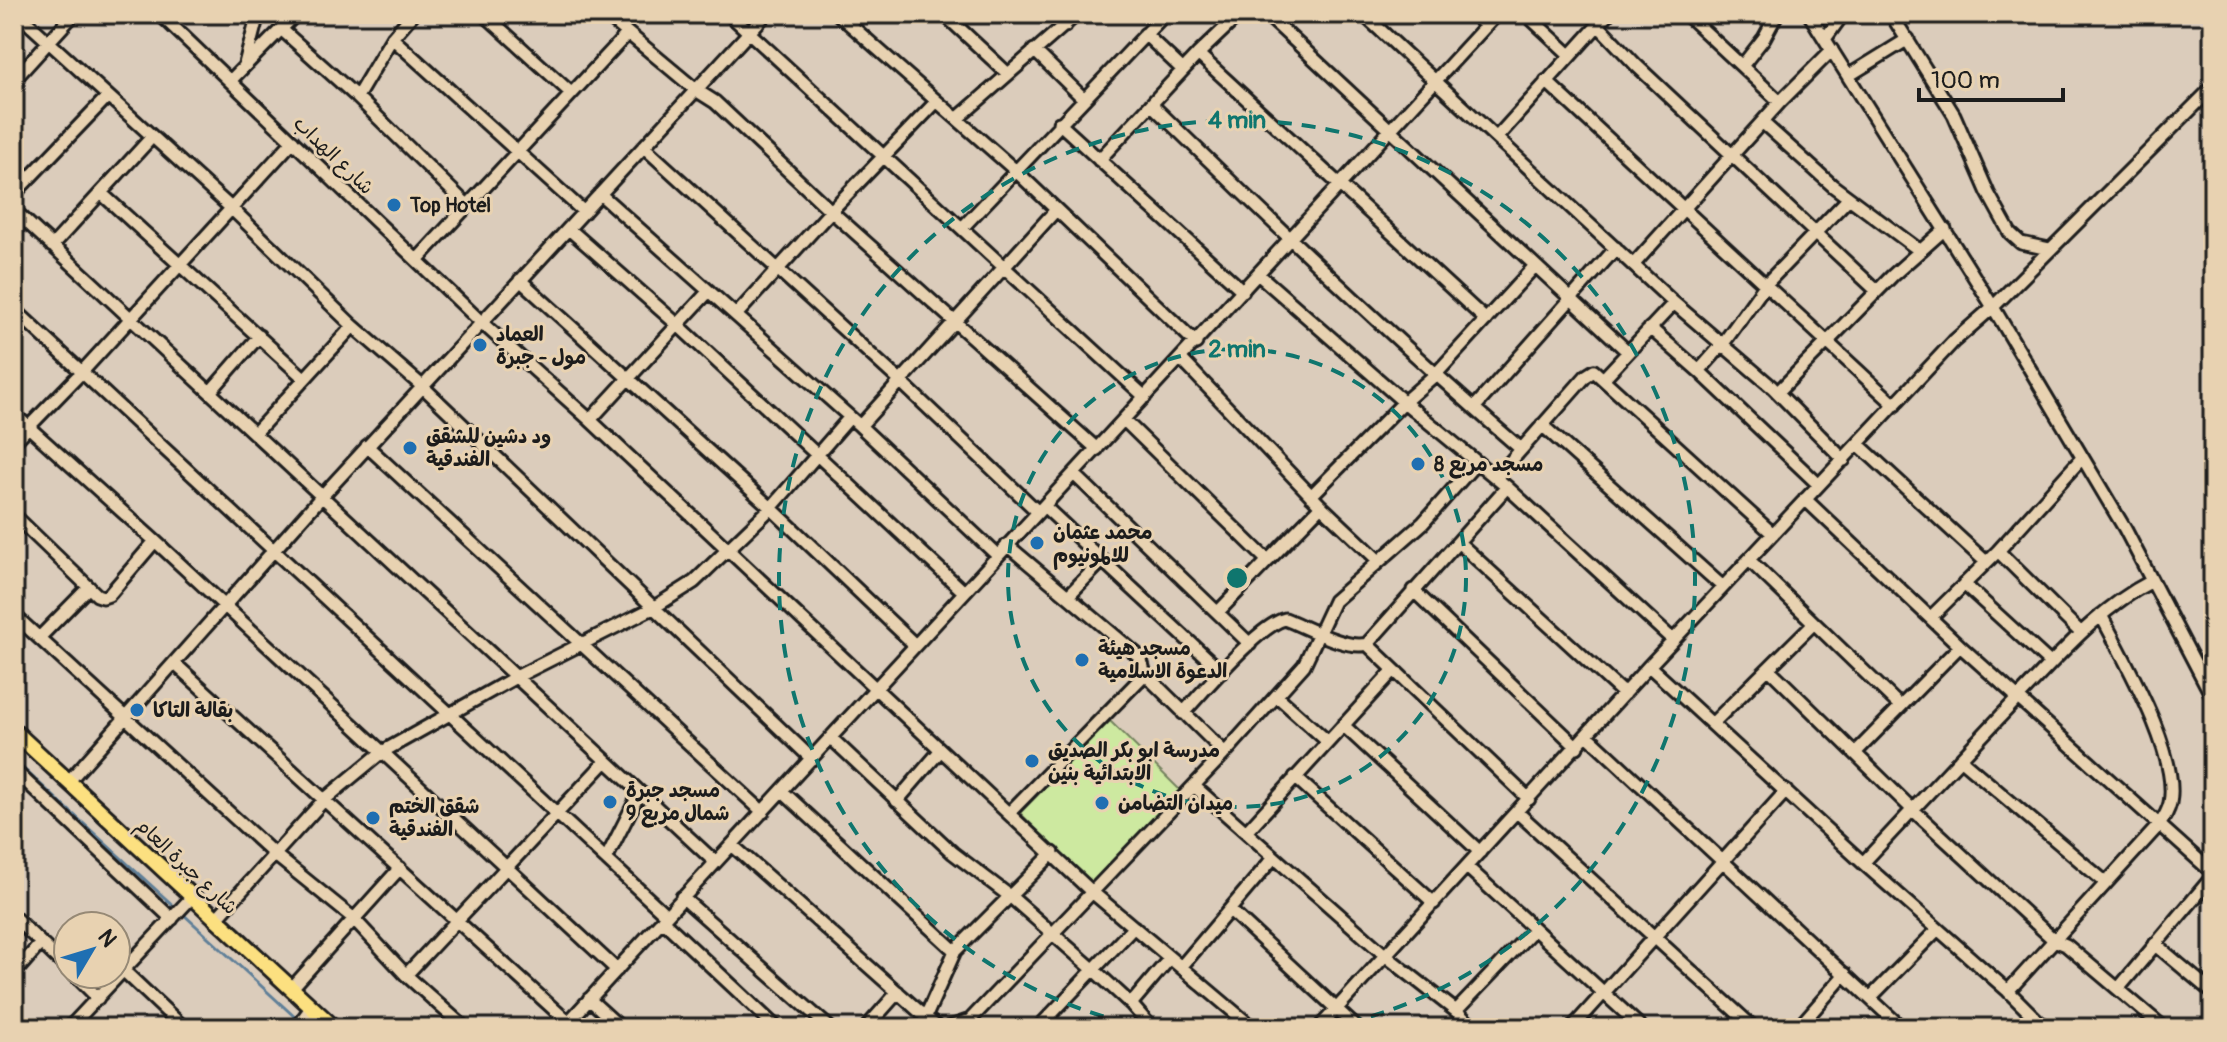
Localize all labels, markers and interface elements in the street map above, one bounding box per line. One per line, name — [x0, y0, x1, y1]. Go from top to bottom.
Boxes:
scale bar — [1919, 52, 2063, 102]
text: 100 m — [1931, 66, 2000, 95]
text: 4 min — [1208, 106, 1266, 135]
street label: شارع الهداب — [287, 111, 379, 201]
place label: Top Hotel — [409, 193, 491, 218]
marker: Top Hotel — [385, 196, 403, 214]
place label: العماد مول - جبرة — [496, 322, 586, 370]
text: 2 min — [1208, 335, 1266, 364]
marker: العماد مول - جبرة — [471, 336, 489, 354]
place label: ود دشين للشقق الفندقية — [426, 424, 551, 472]
marker: ود دشين للشقق الفندقية — [401, 439, 419, 457]
place label: مسجد مربع 8 — [1434, 452, 1543, 479]
marker: مسجد مربع 8 — [1409, 455, 1427, 473]
place label: محمد عثمان للالمونيوم — [1053, 520, 1153, 570]
marker: محمد عثمان للالمونيوم — [1028, 534, 1046, 552]
centre of rings — [1223, 564, 1251, 592]
place label: مسجد هيئة الدعوة الاسلامية — [1098, 636, 1227, 684]
marker: مسجد هيئة الدعوة الاسلامية — [1073, 651, 1091, 669]
place label: بقالة التاكا — [153, 698, 233, 723]
marker: بقالة التاكا — [128, 701, 146, 719]
place label: مدرسة ابو بكر الصديق الابتدائية بنين — [1048, 738, 1220, 786]
marker: مدرسة ابو بكر الصديق الابتدائية بنين — [1023, 752, 1041, 770]
place label: مسجد جبرة شمال مربع 9 — [626, 778, 729, 828]
place label: ميدان التضامن — [1118, 791, 1233, 816]
marker: مسجد جبرة شمال مربع 9 — [601, 793, 619, 811]
place label: شقق الختم الفندقية — [389, 794, 479, 842]
marker: ميدان التضامن — [1093, 794, 1111, 812]
marker: شقق الختم الفندقية — [364, 809, 382, 827]
street label: شارع جبرة العام — [128, 813, 243, 922]
north arrow — [52, 910, 132, 990]
text: N — [91, 924, 123, 953]

